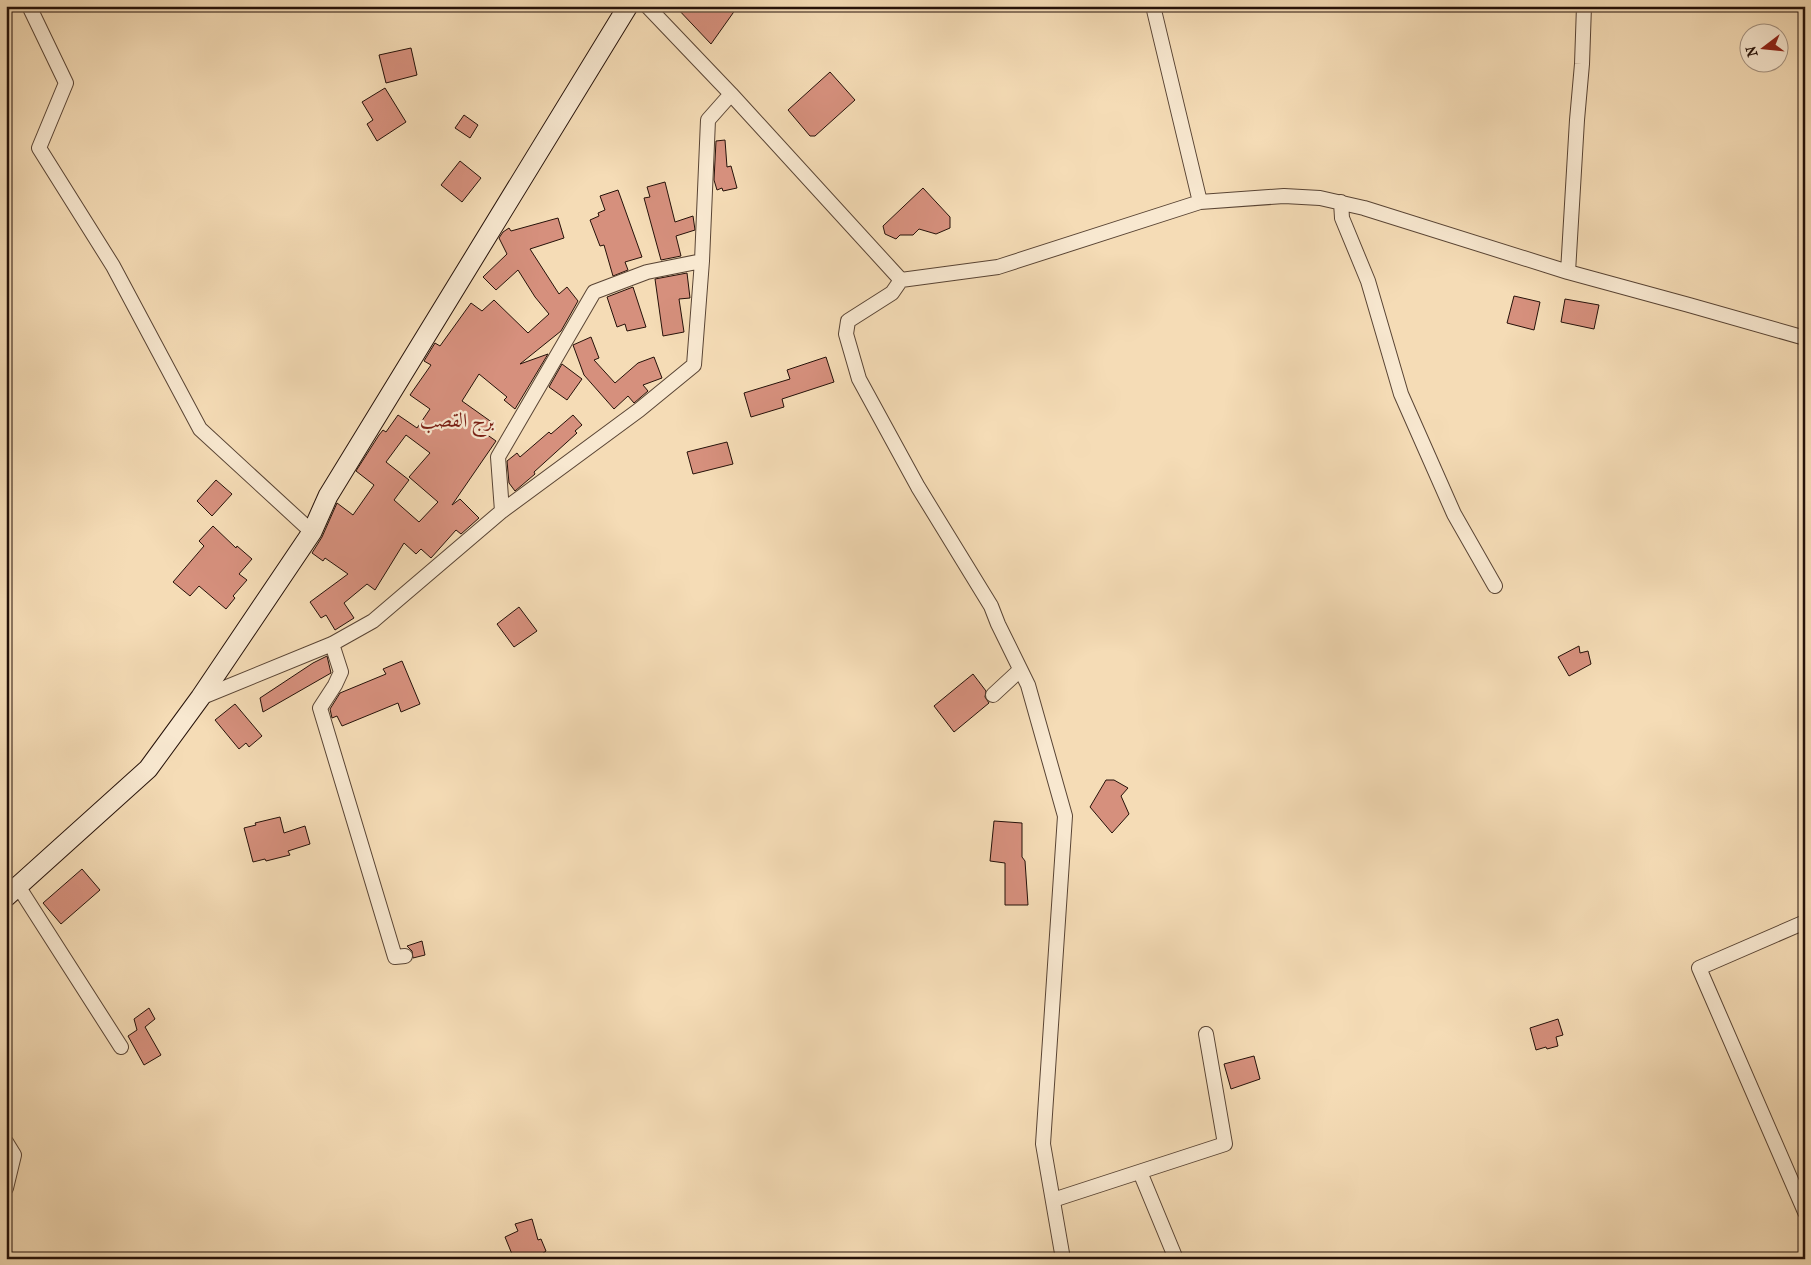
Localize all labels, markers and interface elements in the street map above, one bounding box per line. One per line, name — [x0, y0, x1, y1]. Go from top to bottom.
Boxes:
north arrow — [1738, 22, 1788, 72]
text: N — [1742, 44, 1762, 59]
district label: برج القصب — [420, 409, 495, 438]

